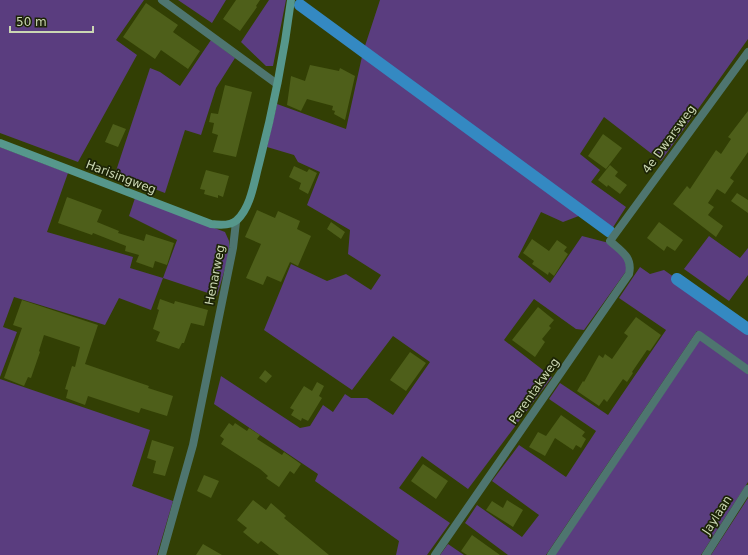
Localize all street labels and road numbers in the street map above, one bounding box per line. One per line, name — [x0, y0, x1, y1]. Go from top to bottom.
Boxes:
street label: 4e Dwarsweg — [639, 102, 699, 176]
street label: Harisingweg — [84, 157, 158, 197]
street label: Henarweg — [202, 244, 228, 306]
street label: Perentakweg — [506, 355, 562, 427]
street label: Jaylaan — [699, 493, 735, 538]

